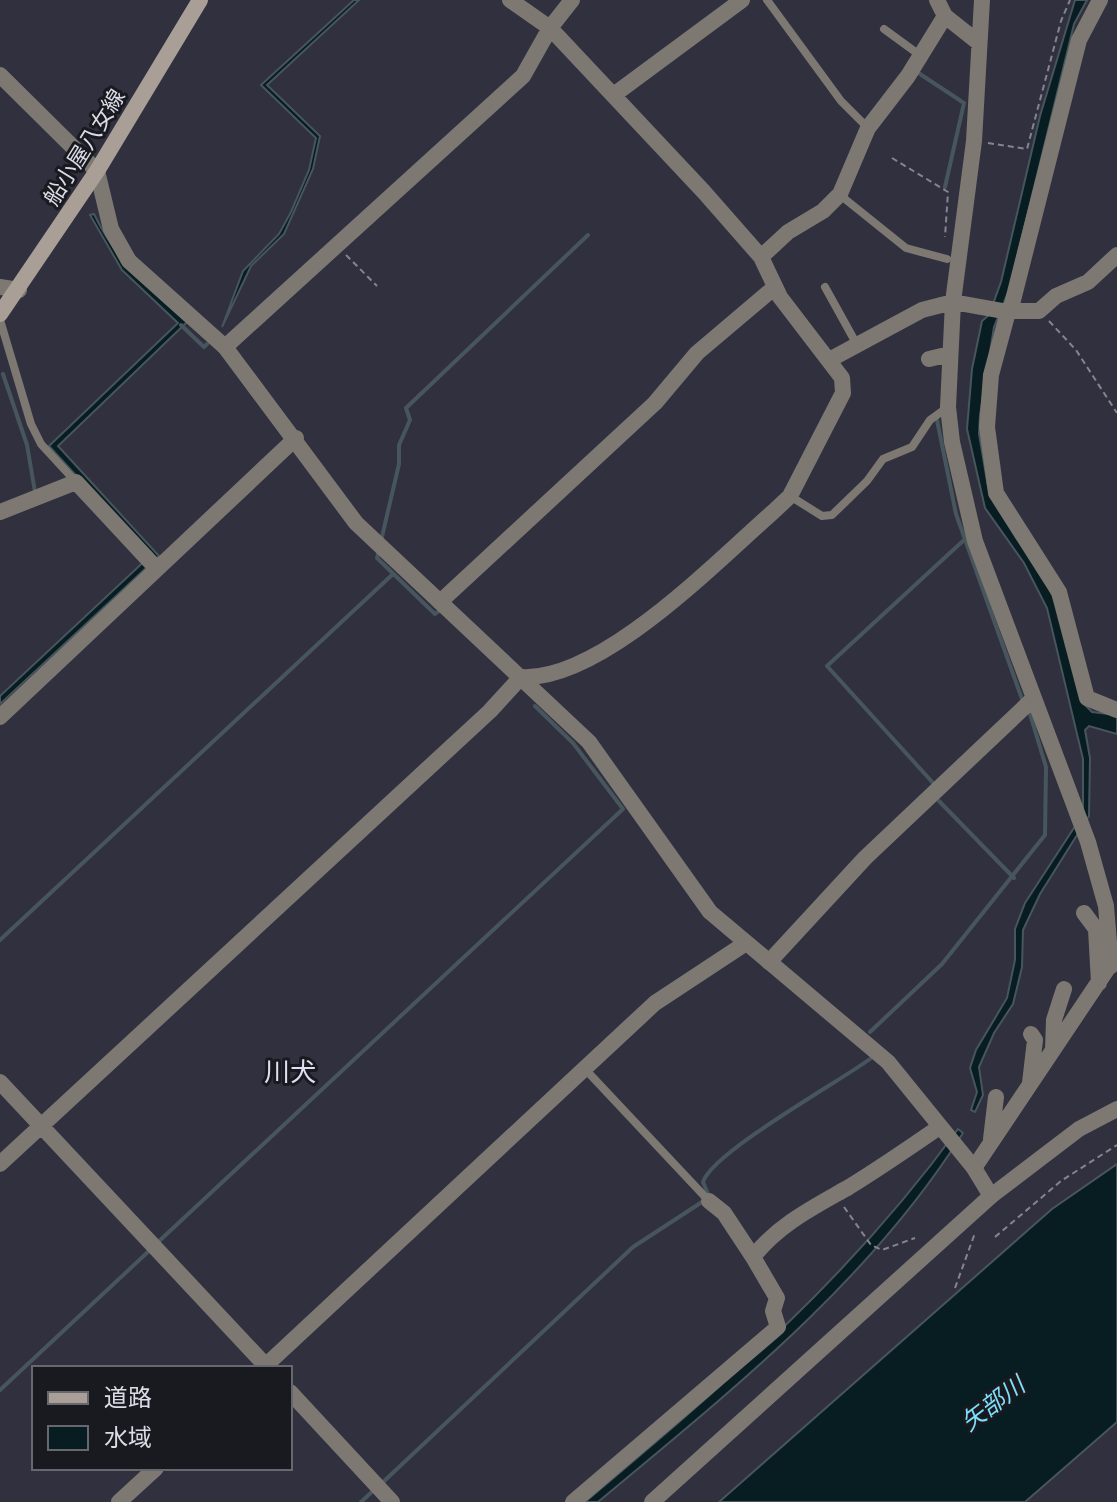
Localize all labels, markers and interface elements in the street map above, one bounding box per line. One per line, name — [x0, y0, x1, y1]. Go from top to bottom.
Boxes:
street label: 船小屋八女線 — [34, 81, 131, 210]
district label: 川犬 — [264, 1051, 316, 1088]
water label: 矢部川 — [952, 1365, 1033, 1438]
legend — [32, 1366, 292, 1470]
text: 道路 — [104, 1378, 152, 1413]
text: 水域 — [104, 1418, 152, 1453]

